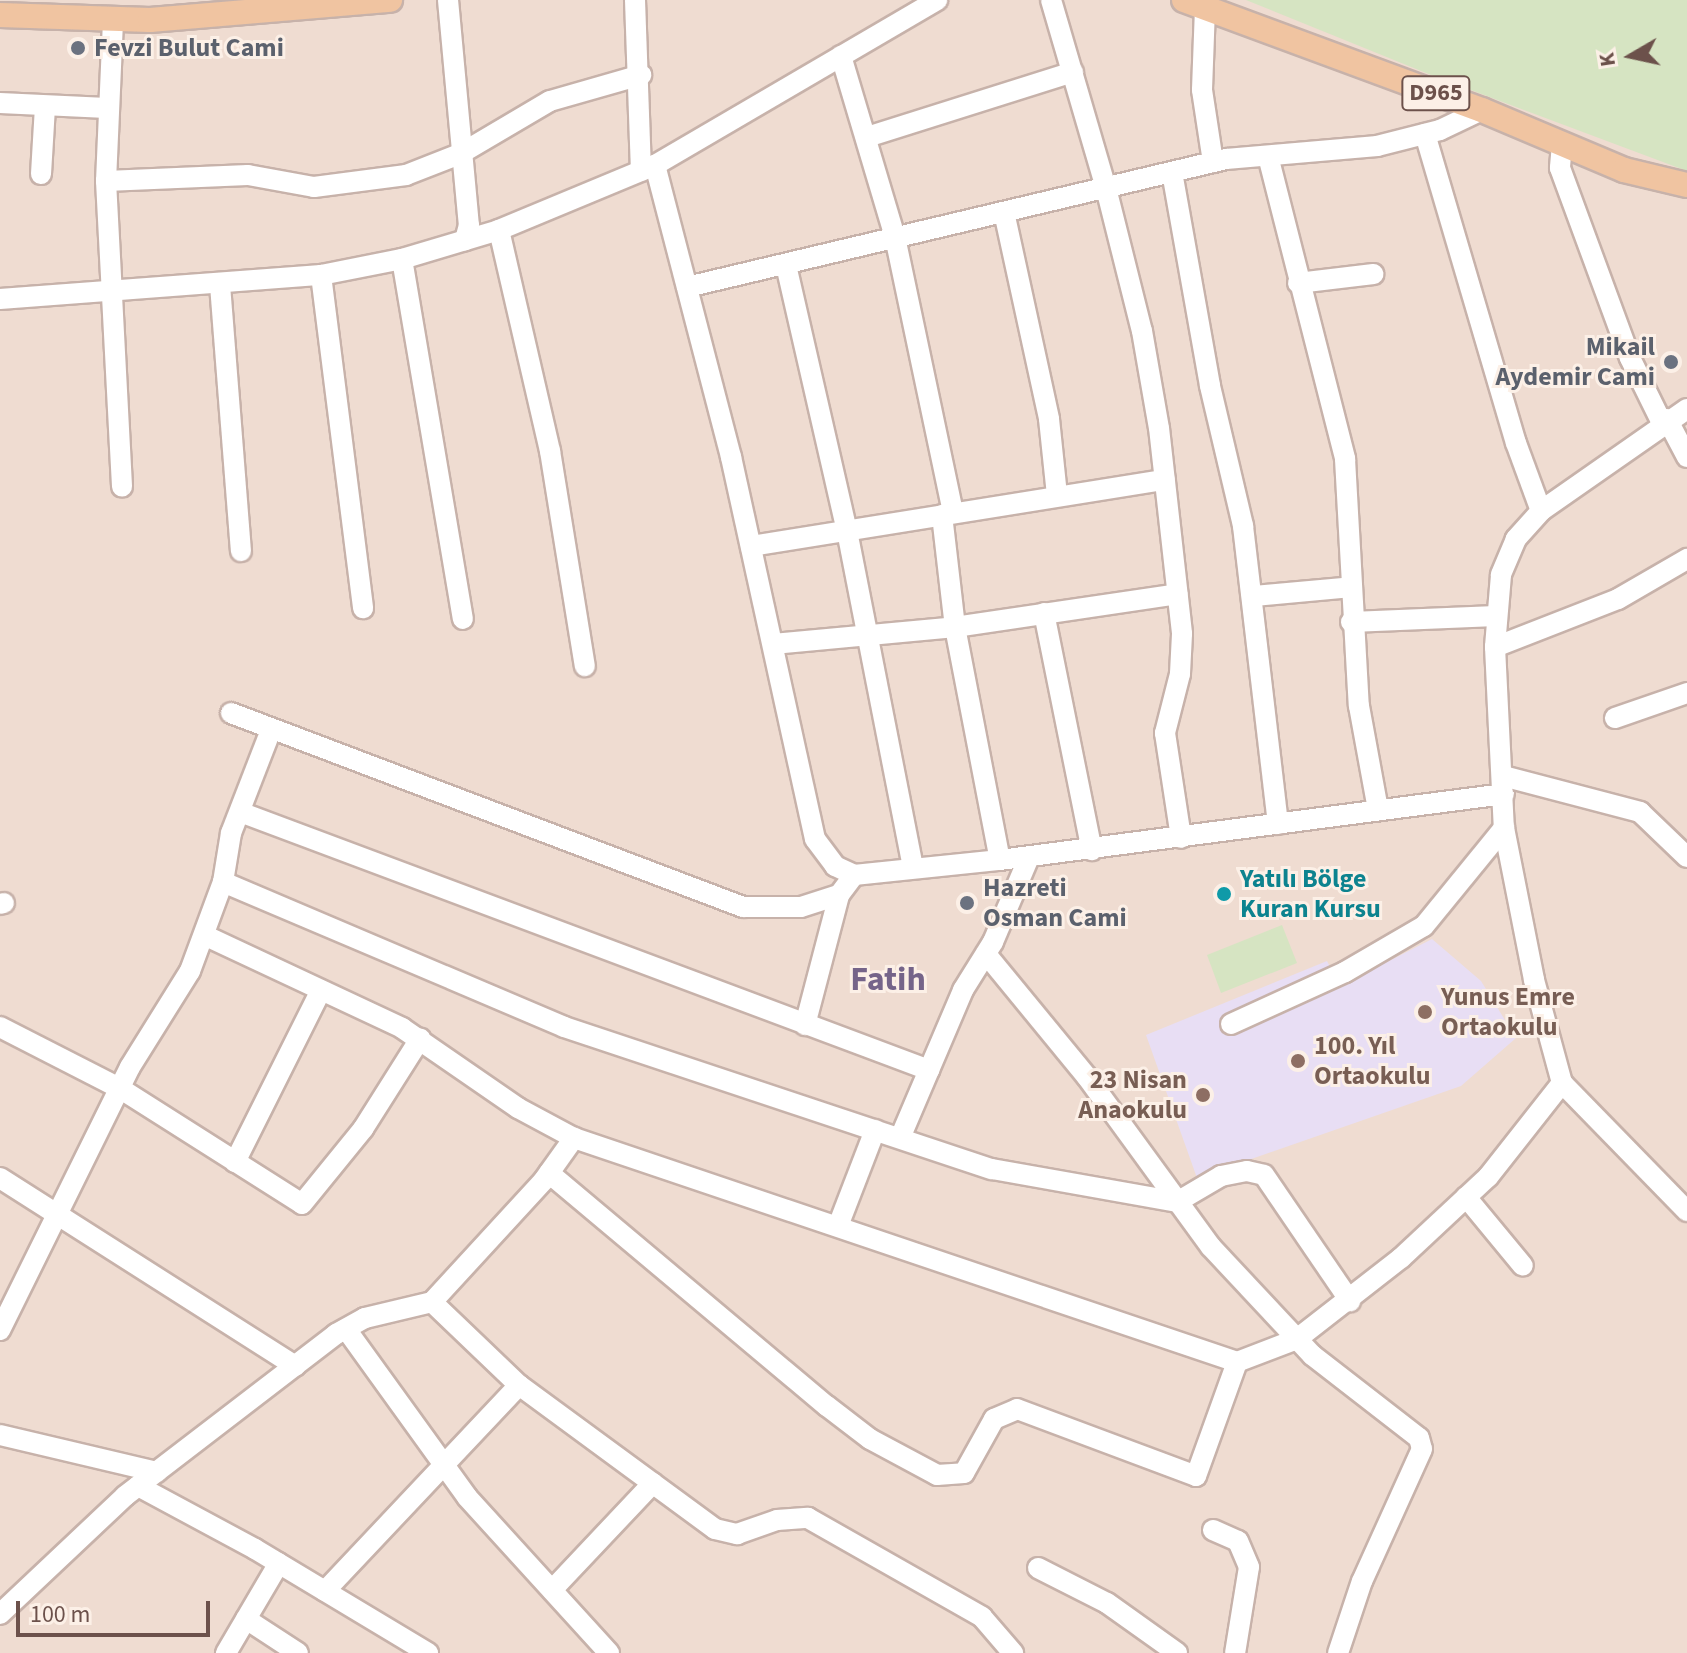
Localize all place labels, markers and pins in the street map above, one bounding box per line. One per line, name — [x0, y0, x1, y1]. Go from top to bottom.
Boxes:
place label: Fevzi Bulut Cami — [94, 32, 284, 64]
marker: Fevzi Bulut Cami — [69, 39, 87, 57]
place label: Mikail Aydemir Cami — [1496, 331, 1655, 392]
marker: Mikail Aydemir Cami — [1662, 353, 1680, 371]
place label: Yatılı Bölge Kuran Kursu — [1240, 863, 1381, 924]
place label: Hazreti Osman Cami — [983, 872, 1127, 934]
marker: Yatılı Bölge Kuran Kursu — [1215, 885, 1233, 903]
marker: Hazreti Osman Cami — [958, 894, 976, 912]
place label: Yunus Emre Ortaokulu — [1441, 981, 1575, 1042]
marker: Yunus Emre Ortaokulu — [1416, 1003, 1434, 1021]
place label: 100. Yıl Ortaokulu — [1314, 1030, 1430, 1092]
marker: 100. Yıl Ortaokulu — [1289, 1052, 1307, 1070]
place label: 23 Nisan Anaokulu — [1078, 1064, 1187, 1126]
marker: 23 Nisan Anaokulu — [1194, 1086, 1212, 1104]

